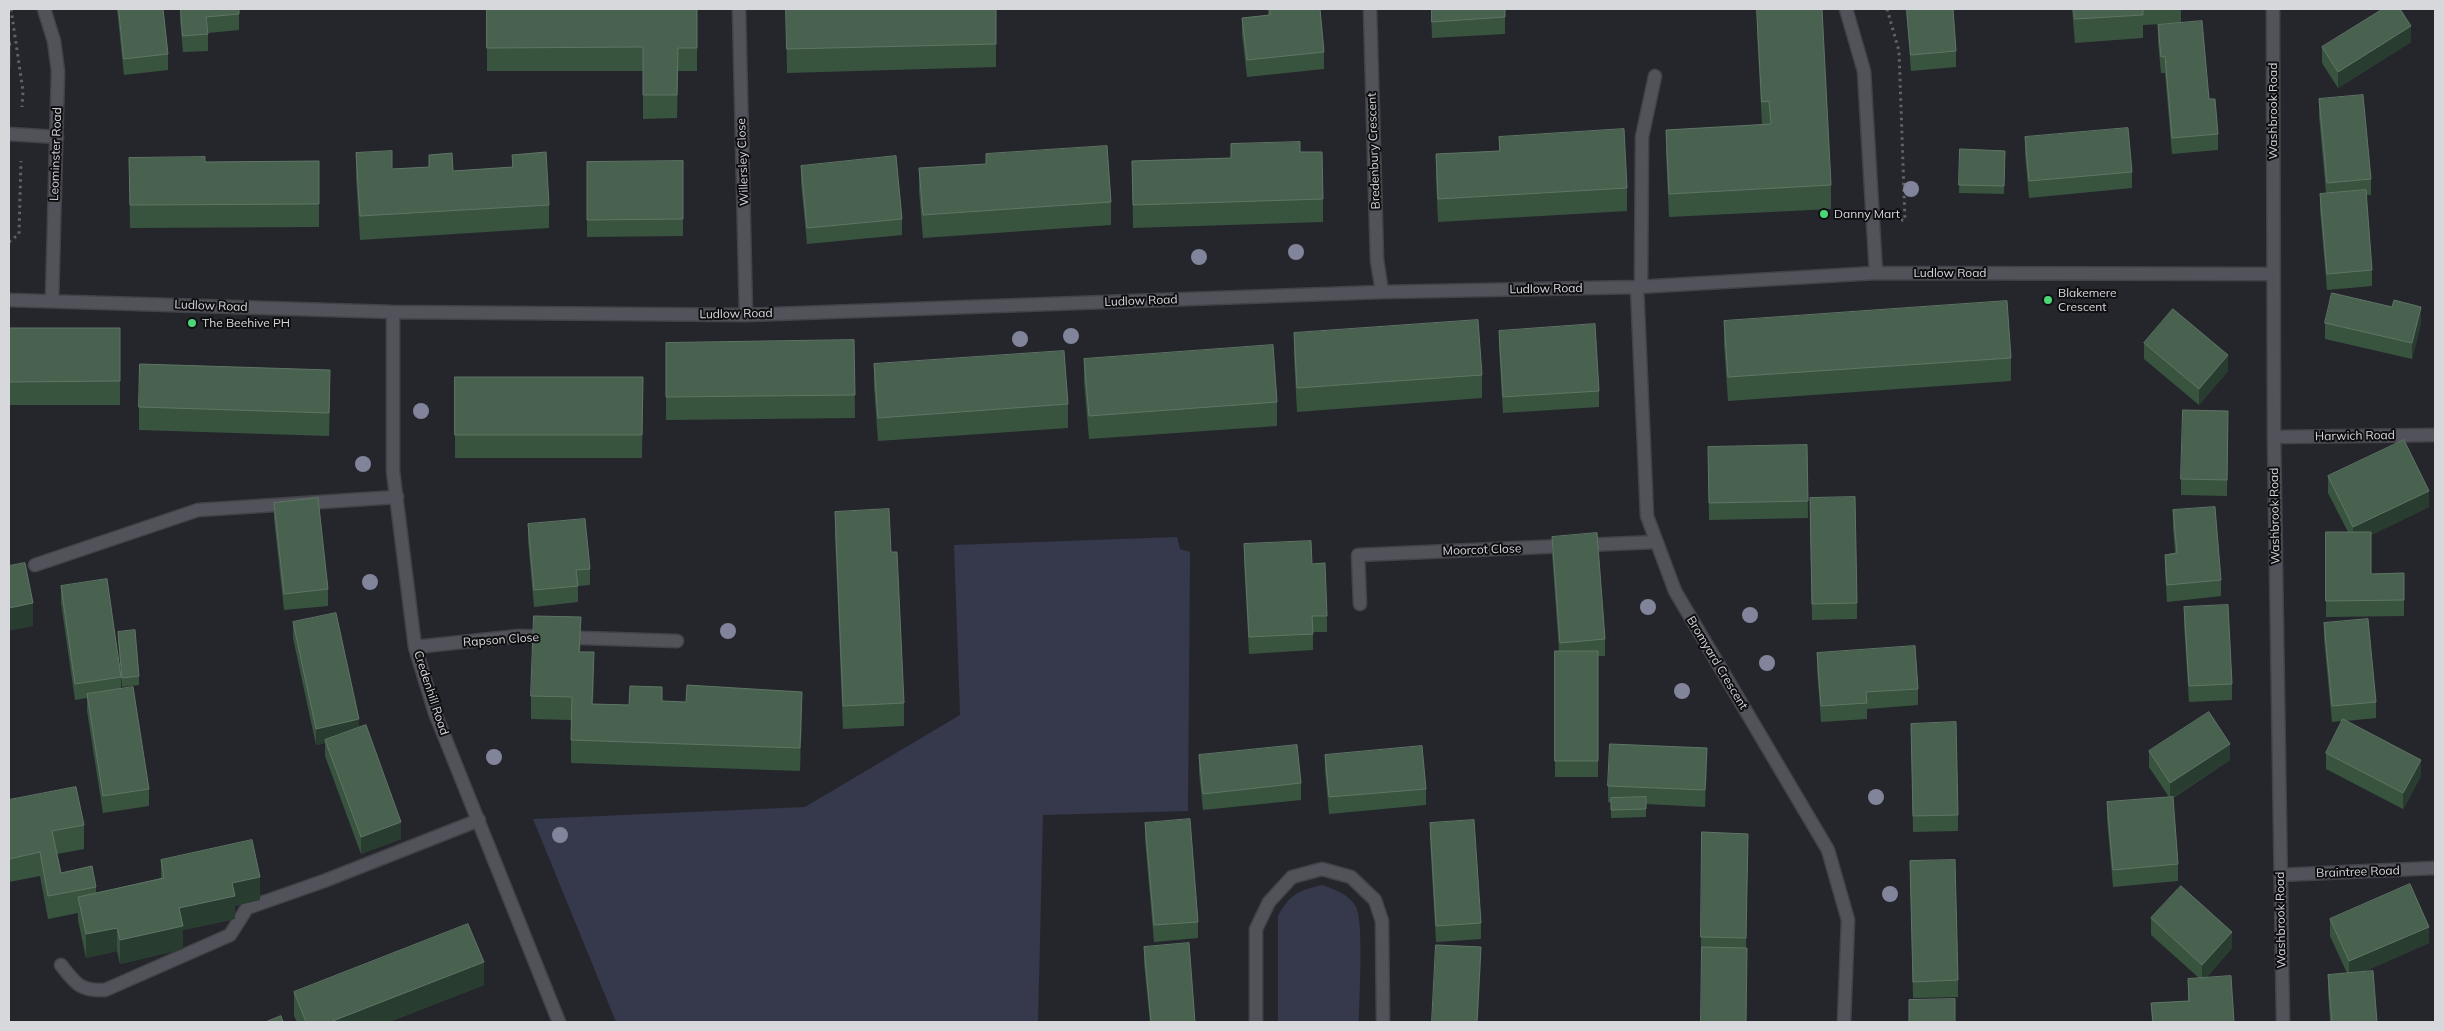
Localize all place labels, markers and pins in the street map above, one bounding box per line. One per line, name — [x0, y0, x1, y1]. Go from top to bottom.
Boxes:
place label: Danny Mart — [1834, 207, 1900, 221]
marker: Danny Mart — [1818, 208, 1830, 220]
place label: Blakemere Crescent — [2058, 286, 2117, 314]
marker: Blakemere Crescent — [2042, 294, 2054, 306]
place label: The Beehive PH — [202, 316, 290, 330]
marker: The Beehive PH — [186, 317, 198, 329]

